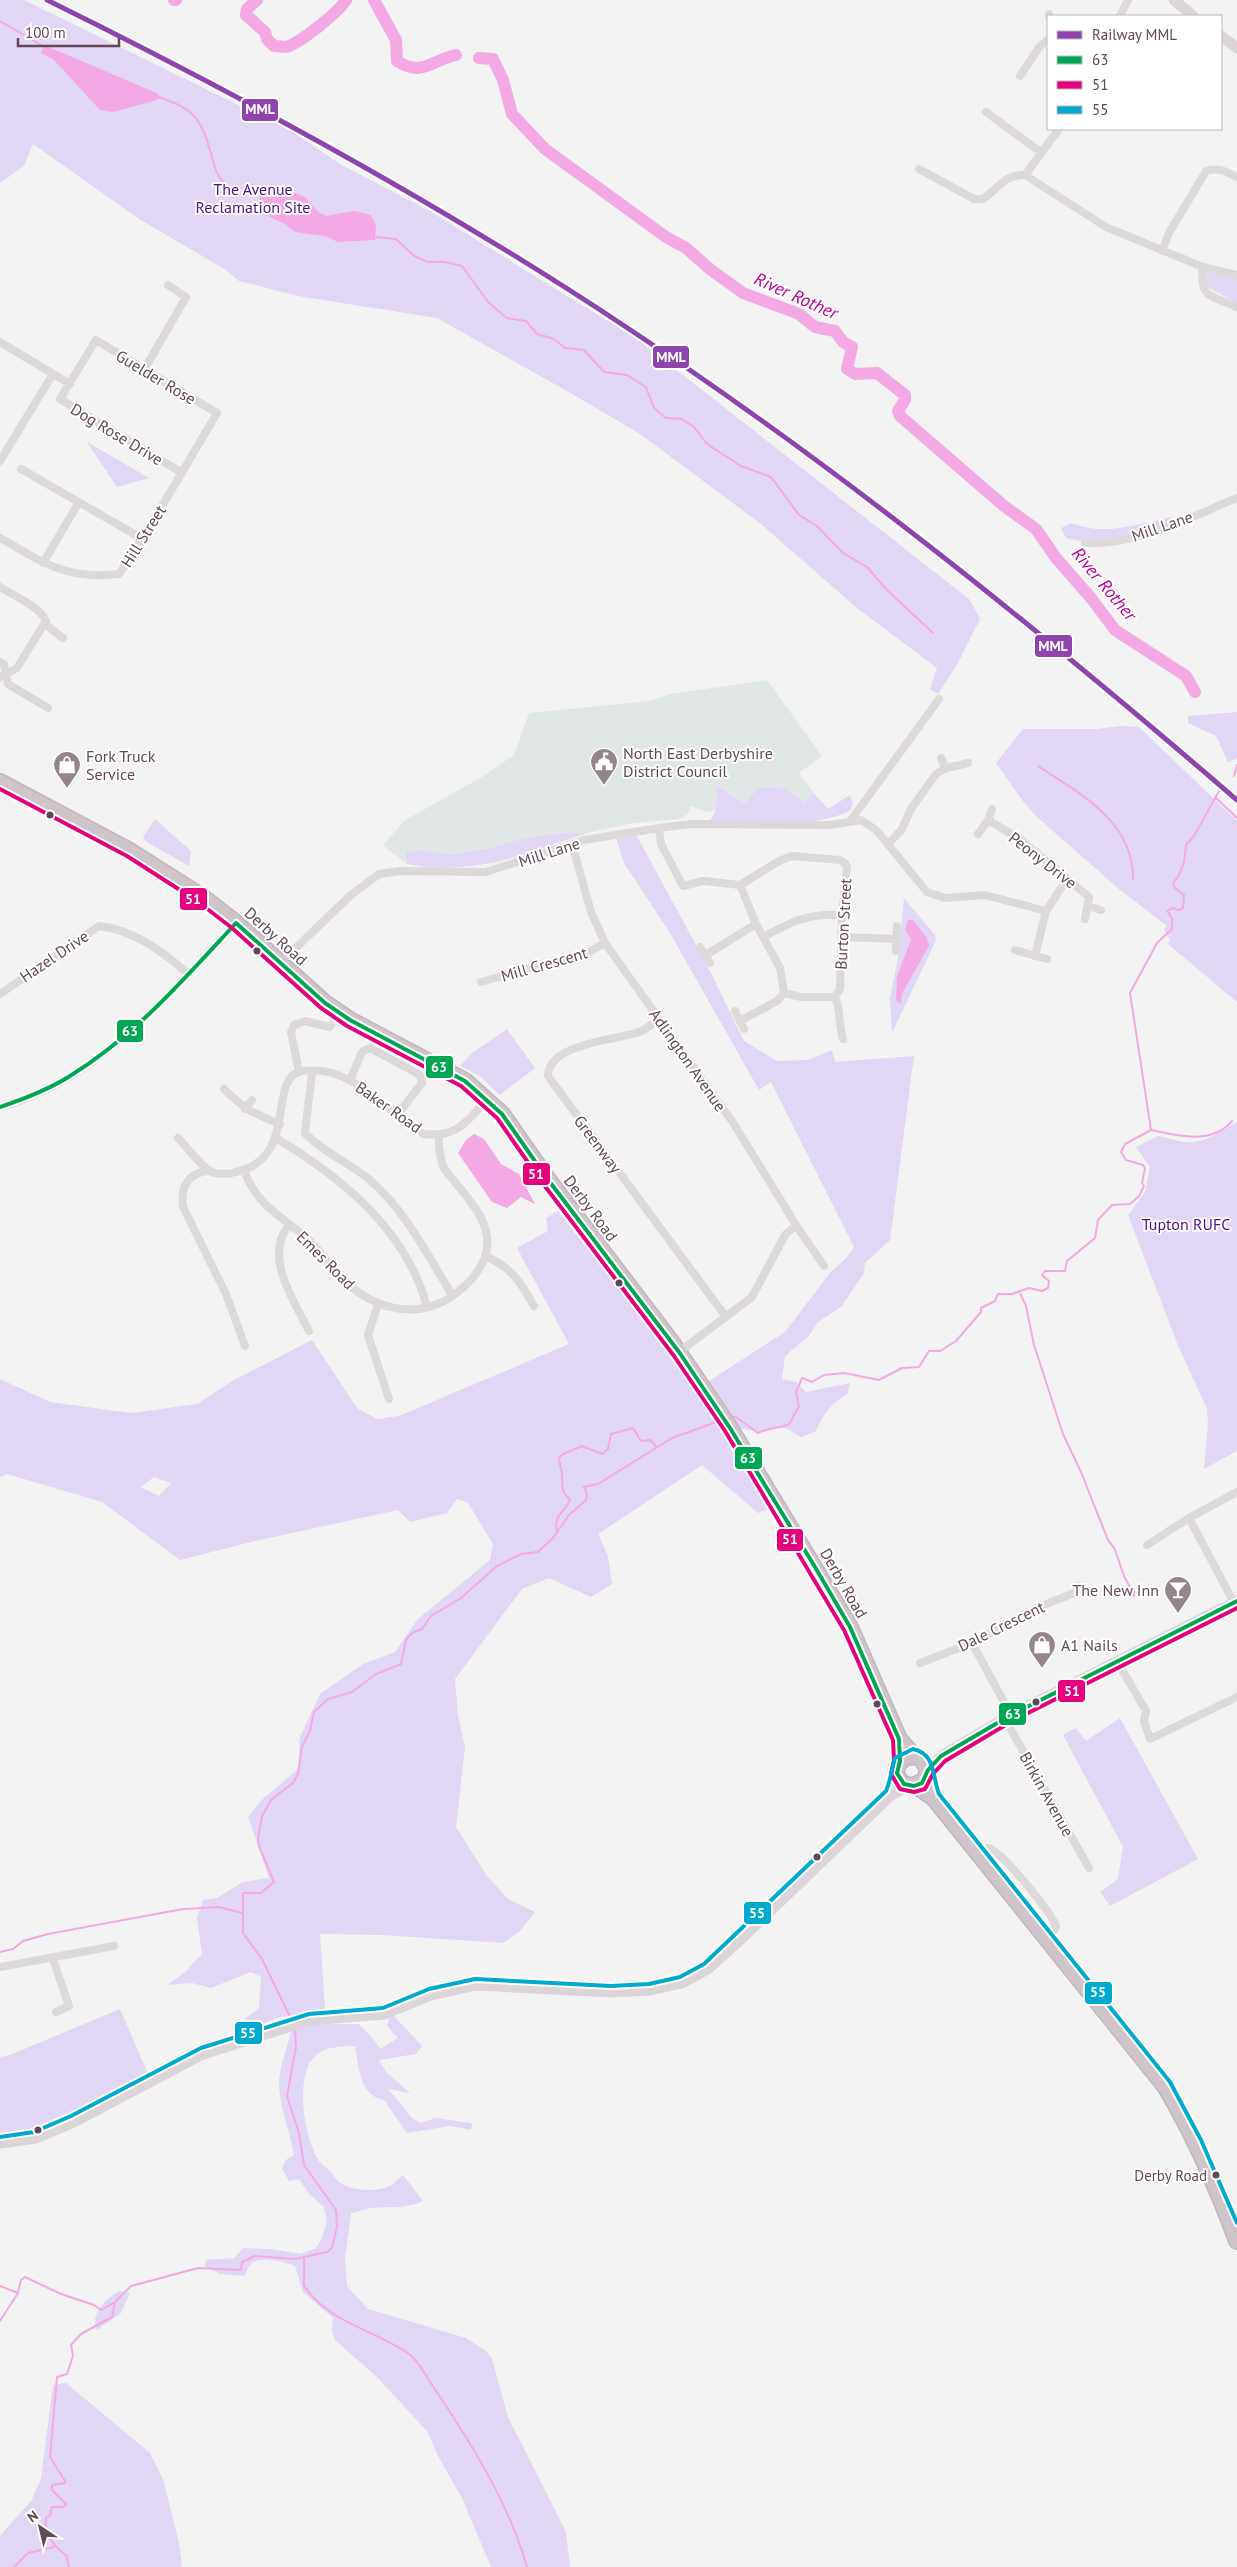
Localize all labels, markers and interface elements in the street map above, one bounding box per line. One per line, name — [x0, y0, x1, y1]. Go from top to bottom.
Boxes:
scale bar — [18, 15, 119, 47]
legend — [1047, 15, 1222, 130]
text: 100 m — [25, 23, 66, 42]
text: Railway MML — [1092, 25, 1177, 44]
text: 63 — [1092, 50, 1108, 69]
text: 51 — [1092, 75, 1108, 94]
line badge: MML — [241, 98, 279, 122]
text: MML — [245, 100, 276, 118]
text: 55 — [1092, 100, 1108, 119]
park label: The Avenue Reclamation Site — [196, 179, 310, 217]
water label: River Rother — [751, 267, 843, 325]
street label: Guelder Rose — [112, 345, 200, 409]
line badge: MML — [652, 345, 690, 369]
text: MML — [656, 348, 687, 366]
street label: Dog Rose Drive — [67, 399, 167, 469]
street label: Hill Street — [116, 501, 170, 571]
street label: Mill Lane — [1129, 506, 1195, 546]
water label: River Rother — [1067, 542, 1143, 626]
line badge: MML — [1034, 634, 1073, 658]
text: MML — [1038, 637, 1069, 655]
place label: North East Derbyshire District Council — [623, 743, 773, 781]
place label: Fork Truck Service — [86, 746, 156, 784]
public building icon: North East Derbyshire District Council — [589, 747, 619, 786]
shop icon: Fork Truck Service — [52, 750, 82, 789]
unlabelled marker — [45, 810, 55, 820]
street label: Peony Drive — [1005, 827, 1081, 893]
street label: Mill Lane — [516, 833, 582, 871]
street label: Burton Street — [831, 877, 855, 970]
line badge: 51 — [179, 887, 208, 911]
text: 51 — [185, 890, 201, 908]
street label: Derby Road — [241, 903, 311, 969]
street label: Hazel Drive — [16, 926, 92, 986]
street label: Mill Crescent — [499, 942, 590, 986]
unlabelled marker — [252, 946, 262, 956]
street label: Adlington Avenue — [645, 1005, 731, 1115]
line badge: 63 — [116, 1019, 144, 1043]
text: 63 — [122, 1022, 138, 1040]
line badge: 63 — [425, 1055, 454, 1079]
text: 63 — [431, 1058, 447, 1076]
street label: Baker Road — [352, 1077, 426, 1137]
street label: Greenway — [570, 1111, 627, 1177]
line badge: 51 — [522, 1162, 551, 1186]
text: 51 — [528, 1165, 544, 1183]
street label: Derby Road — [560, 1171, 622, 1245]
park label: Tupton RUFC — [1142, 1214, 1230, 1234]
street label: Emes Road — [293, 1227, 359, 1293]
unlabelled marker — [614, 1278, 624, 1288]
line badge: 63 — [734, 1446, 763, 1470]
text: 63 — [740, 1449, 756, 1467]
line badge: 51 — [776, 1528, 804, 1552]
text: 51 — [782, 1530, 798, 1548]
street label: Derby Road — [816, 1544, 872, 1622]
bar icon: The New Inn — [1163, 1575, 1193, 1614]
place label: The New Inn — [1072, 1580, 1159, 1600]
street label: Dale Crescent — [954, 1596, 1048, 1656]
shop icon: A1 Nails — [1027, 1630, 1057, 1669]
place label: A1 Nails — [1061, 1635, 1118, 1655]
line badge: 51 — [1057, 1679, 1086, 1703]
text: 51 — [1064, 1682, 1080, 1700]
unlabelled marker — [1031, 1697, 1041, 1707]
unlabelled marker — [872, 1699, 882, 1709]
line badge: 63 — [998, 1702, 1027, 1726]
text: 63 — [1005, 1705, 1021, 1723]
street label: Birkin Avenue — [1016, 1748, 1078, 1840]
unlabelled marker — [812, 1852, 822, 1862]
line badge: 55 — [743, 1901, 772, 1925]
text: 55 — [749, 1904, 765, 1922]
line badge: 55 — [1084, 1981, 1113, 2005]
text: 55 — [1090, 1983, 1106, 2001]
line badge: 55 — [234, 2021, 263, 2045]
text: 55 — [240, 2024, 256, 2042]
unlabelled marker — [33, 2125, 43, 2135]
place label: Derby Road — [1134, 2166, 1207, 2185]
marker: Derby Road — [1211, 2170, 1221, 2180]
north arrow — [15, 2502, 65, 2552]
text: N — [24, 2506, 41, 2526]

